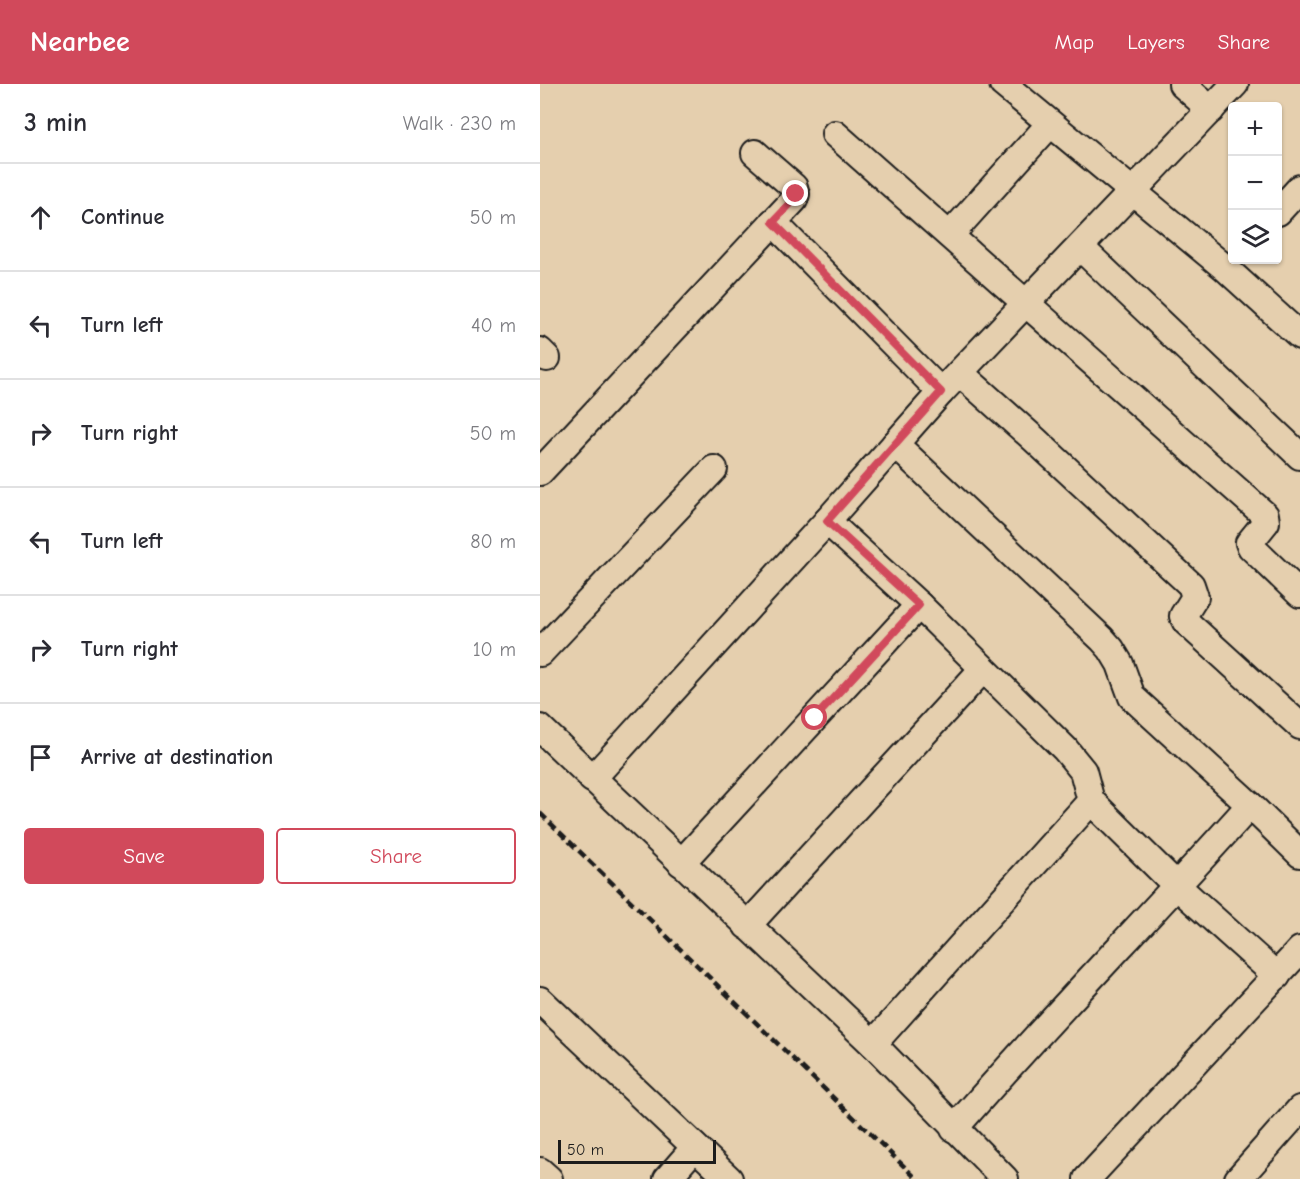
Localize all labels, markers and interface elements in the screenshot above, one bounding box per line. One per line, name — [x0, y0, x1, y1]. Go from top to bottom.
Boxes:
text: Nearbee — [30, 26, 130, 58]
text: Map — [1055, 30, 1094, 54]
text: Layers — [1127, 30, 1185, 54]
text: Share — [1218, 30, 1270, 54]
map controls — [1228, 102, 1282, 264]
button: + — [1228, 102, 1282, 156]
text: 3 min — [24, 108, 87, 138]
text: Walk · 230 m — [403, 112, 516, 135]
button: − — [1228, 156, 1282, 210]
route end — [782, 180, 808, 206]
icon: ahead — [24, 201, 57, 234]
text: Continue — [81, 204, 164, 230]
text: 50 m — [470, 206, 516, 229]
button: layers — [1228, 210, 1282, 264]
icon: left — [24, 309, 57, 342]
text: Turn left — [81, 312, 163, 338]
text: 40 m — [471, 314, 516, 337]
icon: right — [24, 417, 57, 450]
text: Turn right — [81, 420, 178, 446]
text: 50 m — [470, 422, 516, 445]
icon: left — [24, 525, 57, 558]
text: Turn left — [81, 528, 163, 554]
text: 80 m — [470, 530, 516, 553]
icon: right — [24, 633, 57, 666]
text: Turn right — [81, 636, 178, 662]
text: 10 m — [473, 638, 516, 661]
route start — [801, 704, 827, 730]
icon: arrive — [24, 741, 57, 774]
text: Arrive at destination — [81, 744, 273, 770]
button: Save — [24, 828, 264, 884]
button: Share — [276, 828, 516, 884]
scale bar — [558, 1137, 716, 1164]
text: 50 m — [567, 1141, 604, 1159]

